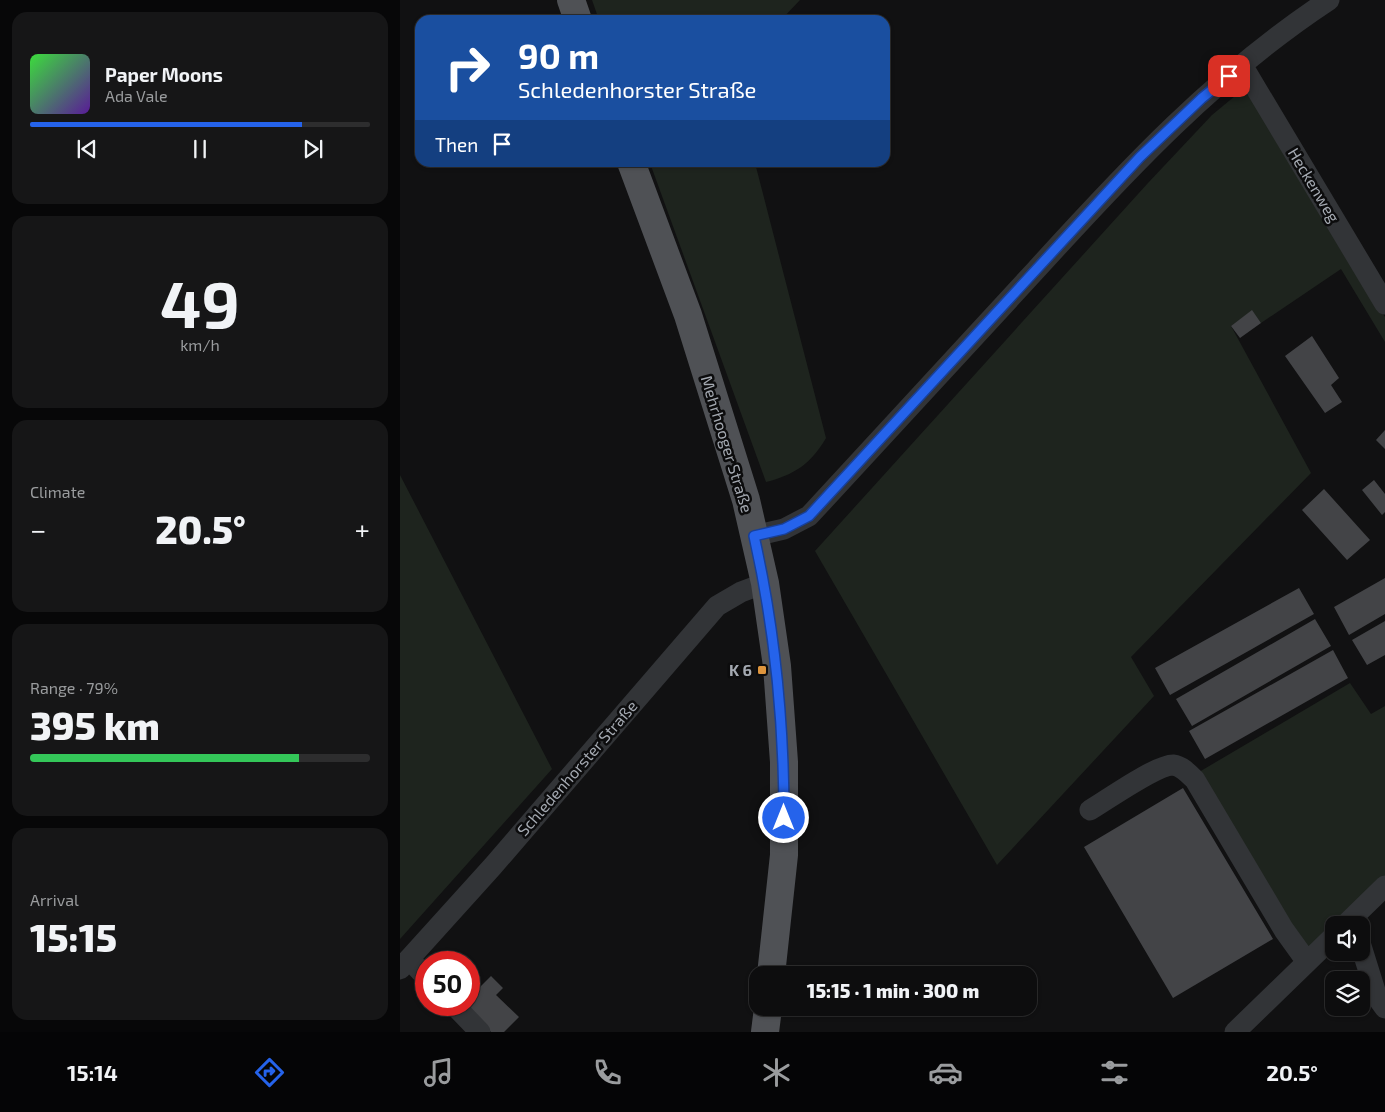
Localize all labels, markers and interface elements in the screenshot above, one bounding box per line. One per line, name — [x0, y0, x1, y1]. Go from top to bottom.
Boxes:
text: 90 m — [518, 34, 599, 76]
icon: right — [435, 35, 500, 100]
pin — [1208, 55, 1250, 97]
icon: arrive — [1215, 62, 1243, 90]
text: Paper Moons — [105, 63, 223, 86]
text: Schledenhorster Straße — [518, 76, 756, 102]
text: Ada Vale — [105, 86, 168, 105]
icon: arrive — [488, 130, 516, 158]
text: Then — [435, 133, 478, 156]
icon: previous — [73, 135, 101, 163]
icon: pause — [186, 135, 214, 163]
icon: next — [299, 135, 327, 163]
street label: Heckenweg — [1285, 144, 1344, 226]
text: 49 — [160, 263, 240, 341]
text: km/h — [180, 335, 220, 354]
street label: Mehrhooger Straße — [698, 373, 757, 515]
text: Climate — [30, 482, 85, 501]
text: 20.5° — [155, 506, 246, 552]
text: − — [30, 512, 46, 546]
text: + — [355, 512, 370, 546]
place label: K 6 — [729, 660, 752, 679]
marker: K 6 — [756, 664, 768, 676]
text: Range · 79% — [30, 678, 118, 697]
street label: Schledenhorster Straße — [513, 696, 641, 839]
text: 395 km — [30, 702, 160, 748]
position arrow — [757, 791, 809, 843]
text: Arrival — [30, 890, 79, 909]
text: 15:15 — [30, 914, 117, 960]
map controls — [1325, 916, 1370, 1016]
button: sound — [1325, 916, 1370, 961]
speed limit sign: 50 — [415, 951, 480, 1016]
button: layers — [1325, 971, 1370, 1016]
text: 15:15 · 1 min · 300 m — [807, 979, 979, 1002]
icon: directions — [252, 1055, 287, 1090]
icon: music — [421, 1055, 456, 1090]
icon: phone — [590, 1055, 625, 1090]
icon: climate — [759, 1055, 794, 1090]
icon: car — [928, 1055, 963, 1090]
icon: filters — [1097, 1055, 1132, 1090]
text: 15:14 — [67, 1059, 118, 1085]
text: 20.5° — [1266, 1059, 1318, 1085]

